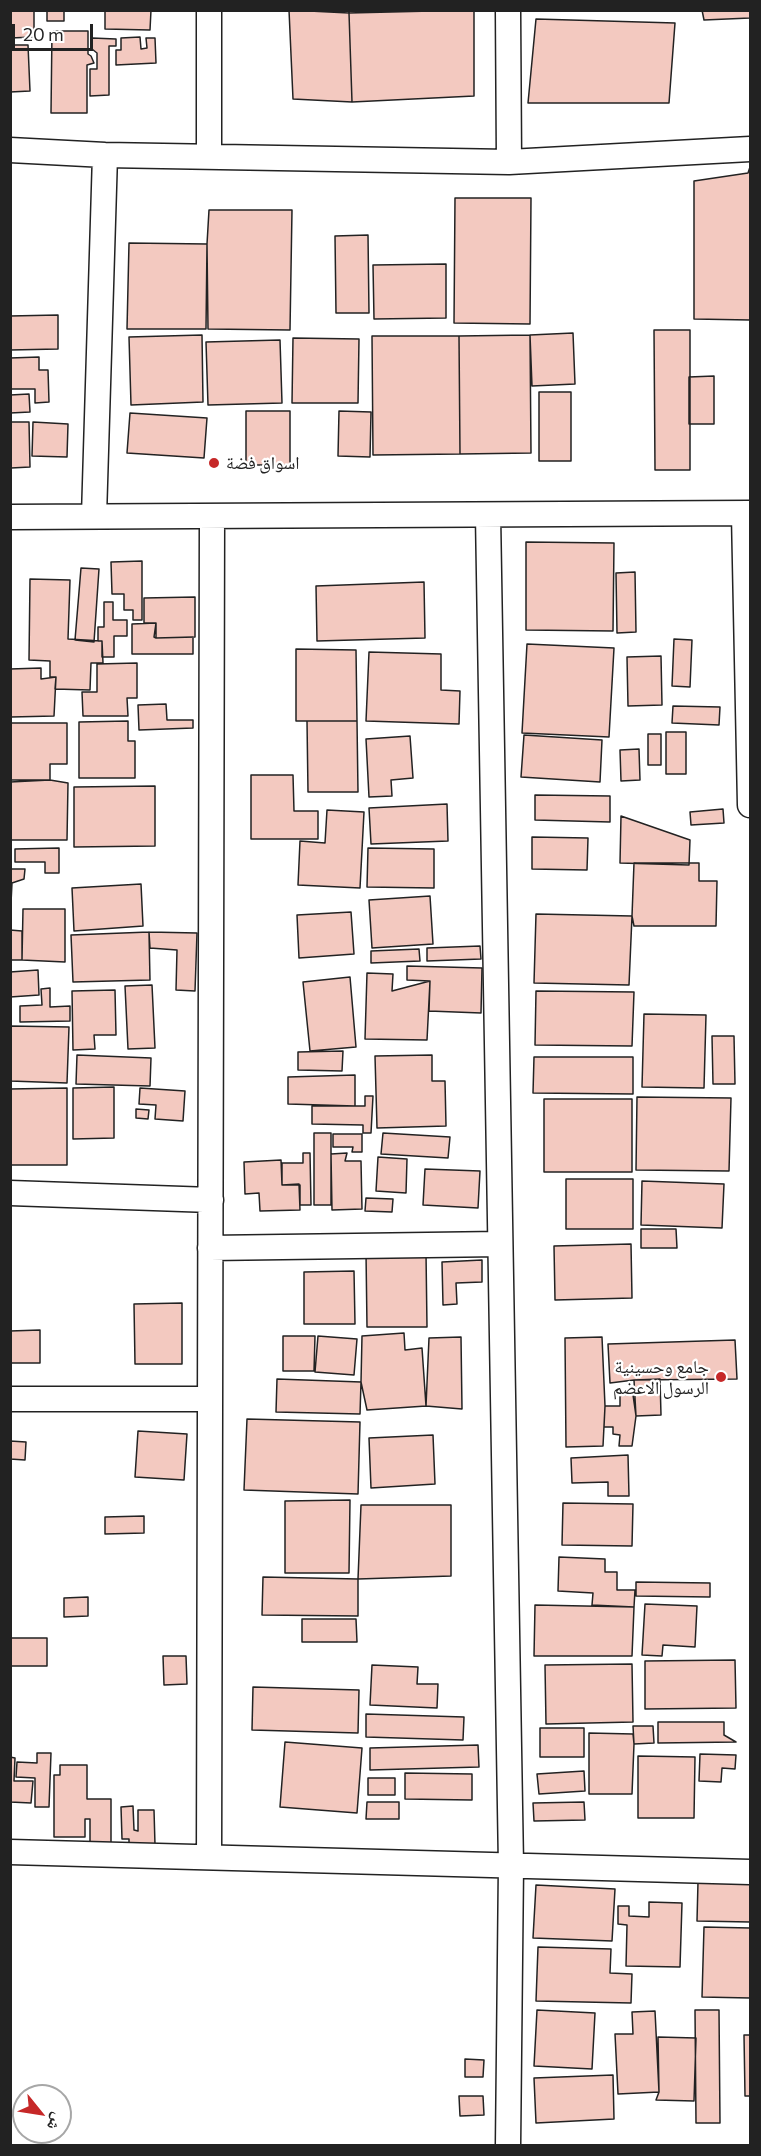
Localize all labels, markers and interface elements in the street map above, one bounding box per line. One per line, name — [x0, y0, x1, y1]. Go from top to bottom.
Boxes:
scale bar — [15, 12, 96, 50]
text: 20 m — [23, 23, 64, 45]
place label: اسواق فضة — [226, 452, 300, 474]
marker: اسواق فضة — [207, 456, 221, 470]
place label: جامع وحسينية الرسول الاعضم — [613, 1356, 709, 1398]
marker: جامع وحسينية الرسول الاعضم — [714, 1370, 728, 1384]
north arrow — [12, 2084, 72, 2144]
text: ش — [44, 2110, 69, 2134]

